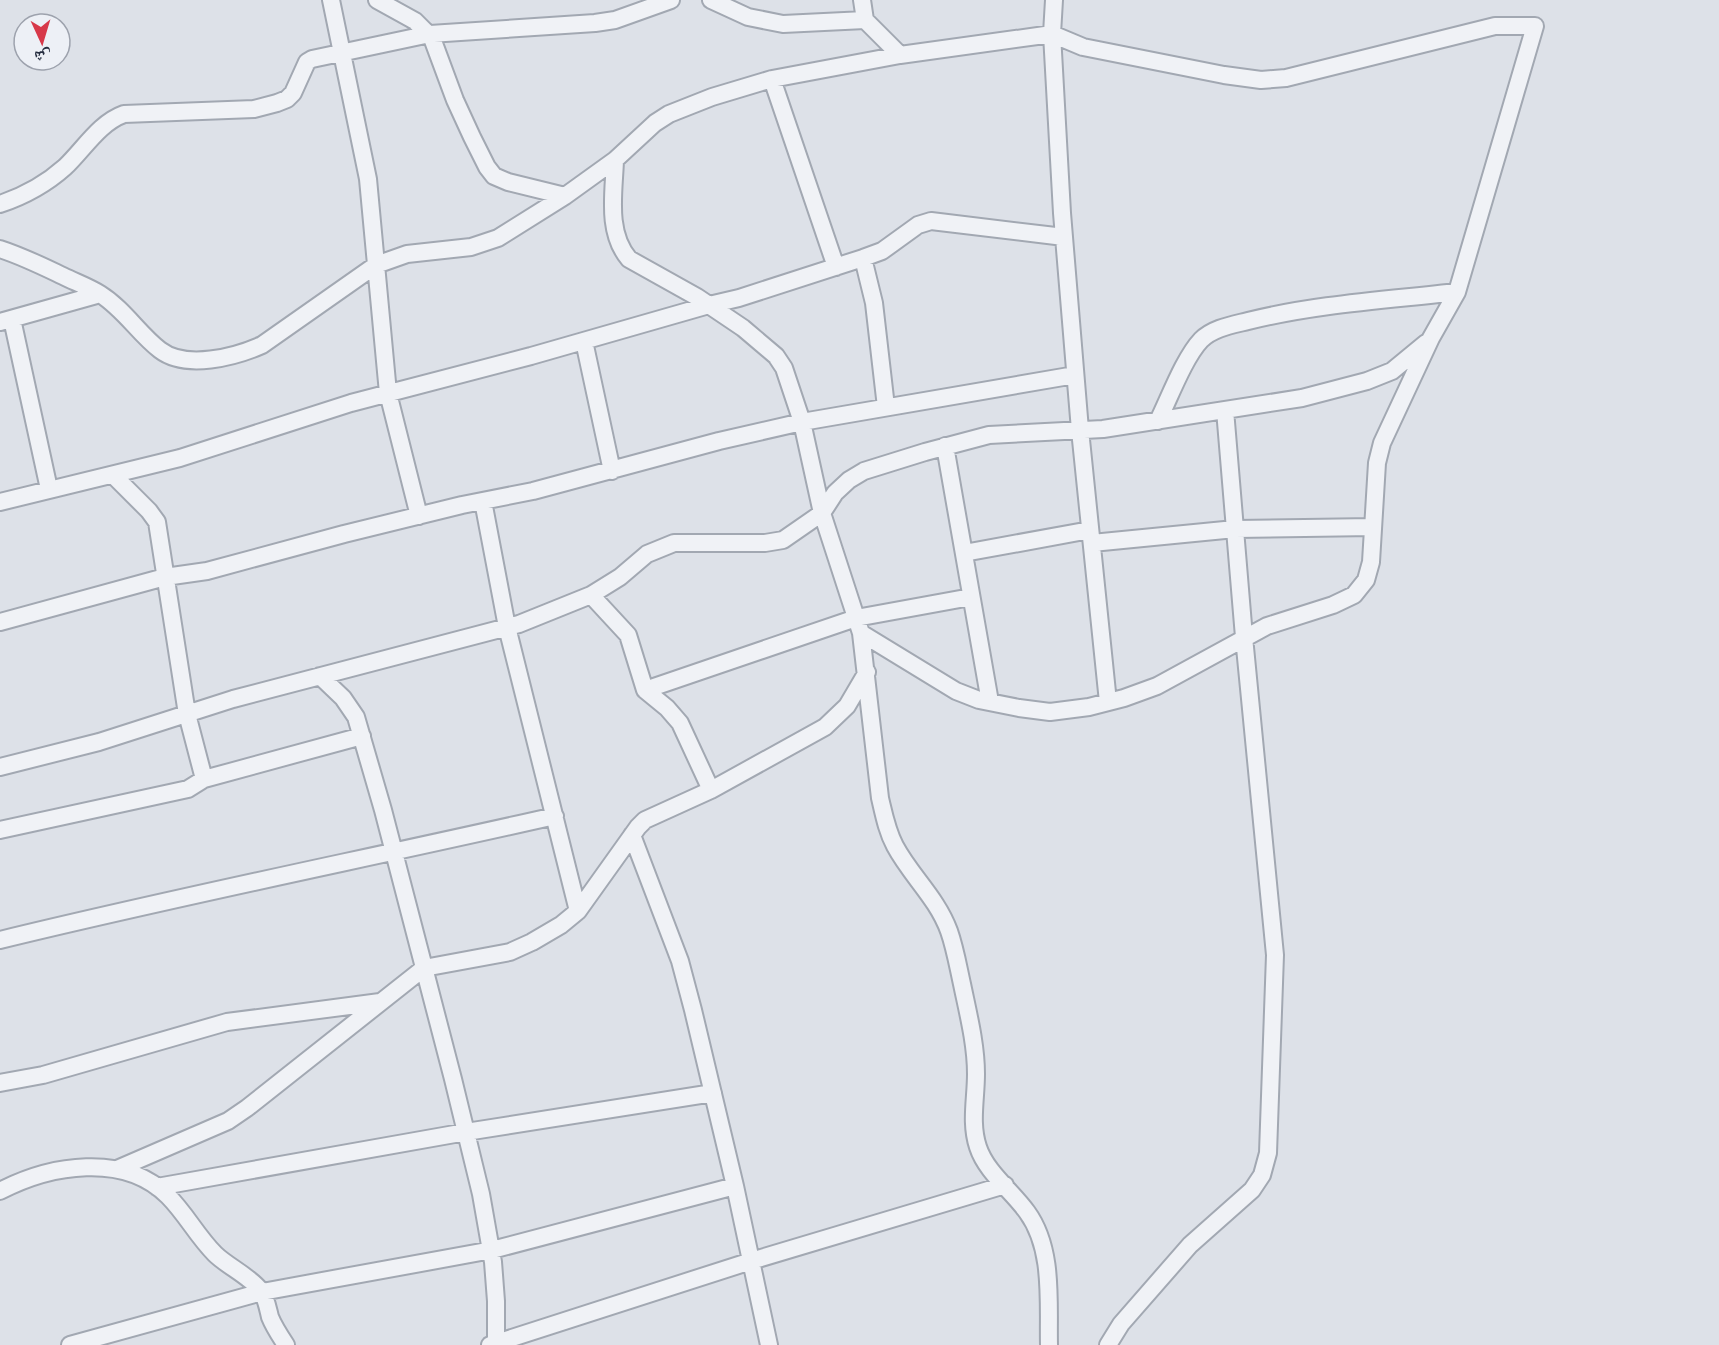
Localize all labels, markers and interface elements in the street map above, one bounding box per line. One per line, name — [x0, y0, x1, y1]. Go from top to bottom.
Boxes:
north arrow — [12, 12, 72, 72]
text: ش — [34, 46, 52, 67]

